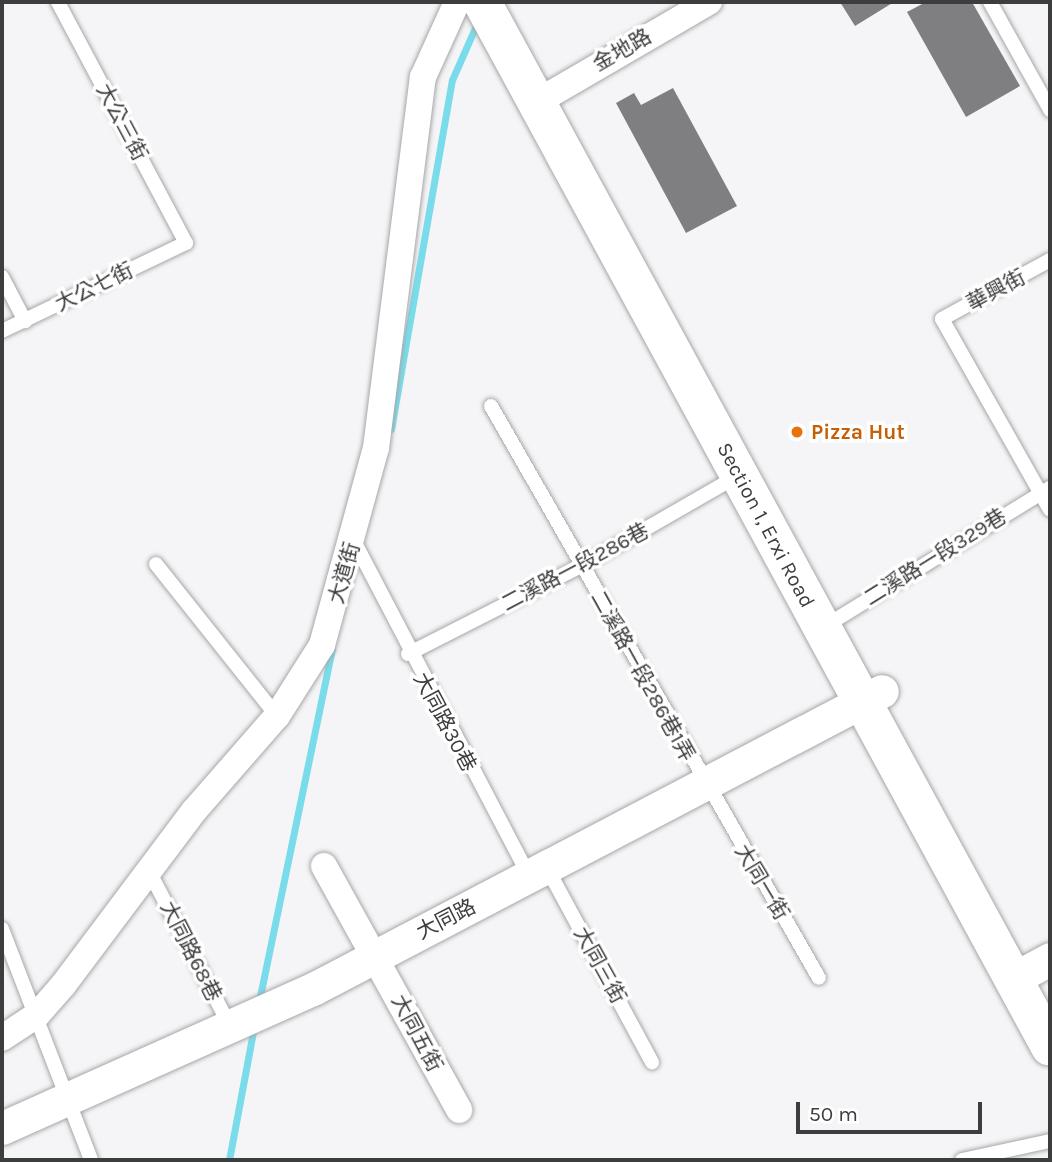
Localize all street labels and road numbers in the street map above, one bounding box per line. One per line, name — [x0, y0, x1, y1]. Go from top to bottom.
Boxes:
street label: 金地路 — [588, 23, 656, 77]
street label: 大公三街 — [91, 79, 153, 165]
street label: 大公七街 — [51, 257, 137, 317]
street label: 華興街 — [962, 264, 1030, 316]
street label: Section 1, Erxi Road — [712, 438, 820, 612]
street label: 二溪路一段329巷 — [859, 503, 1011, 611]
street label: 二溪路一段286巷 — [497, 518, 653, 616]
street label: 大道街 — [323, 539, 365, 607]
street label: 二溪路一段286巷1弄 — [586, 586, 700, 766]
street label: 大同路30巷 — [408, 668, 482, 776]
street label: 大同一街 — [730, 840, 794, 924]
street label: 大同路 — [412, 893, 480, 945]
street label: 大同路68巷 — [155, 897, 227, 1005]
street label: 大同三街 — [569, 922, 631, 1008]
street label: 大同五街 — [386, 990, 448, 1076]

